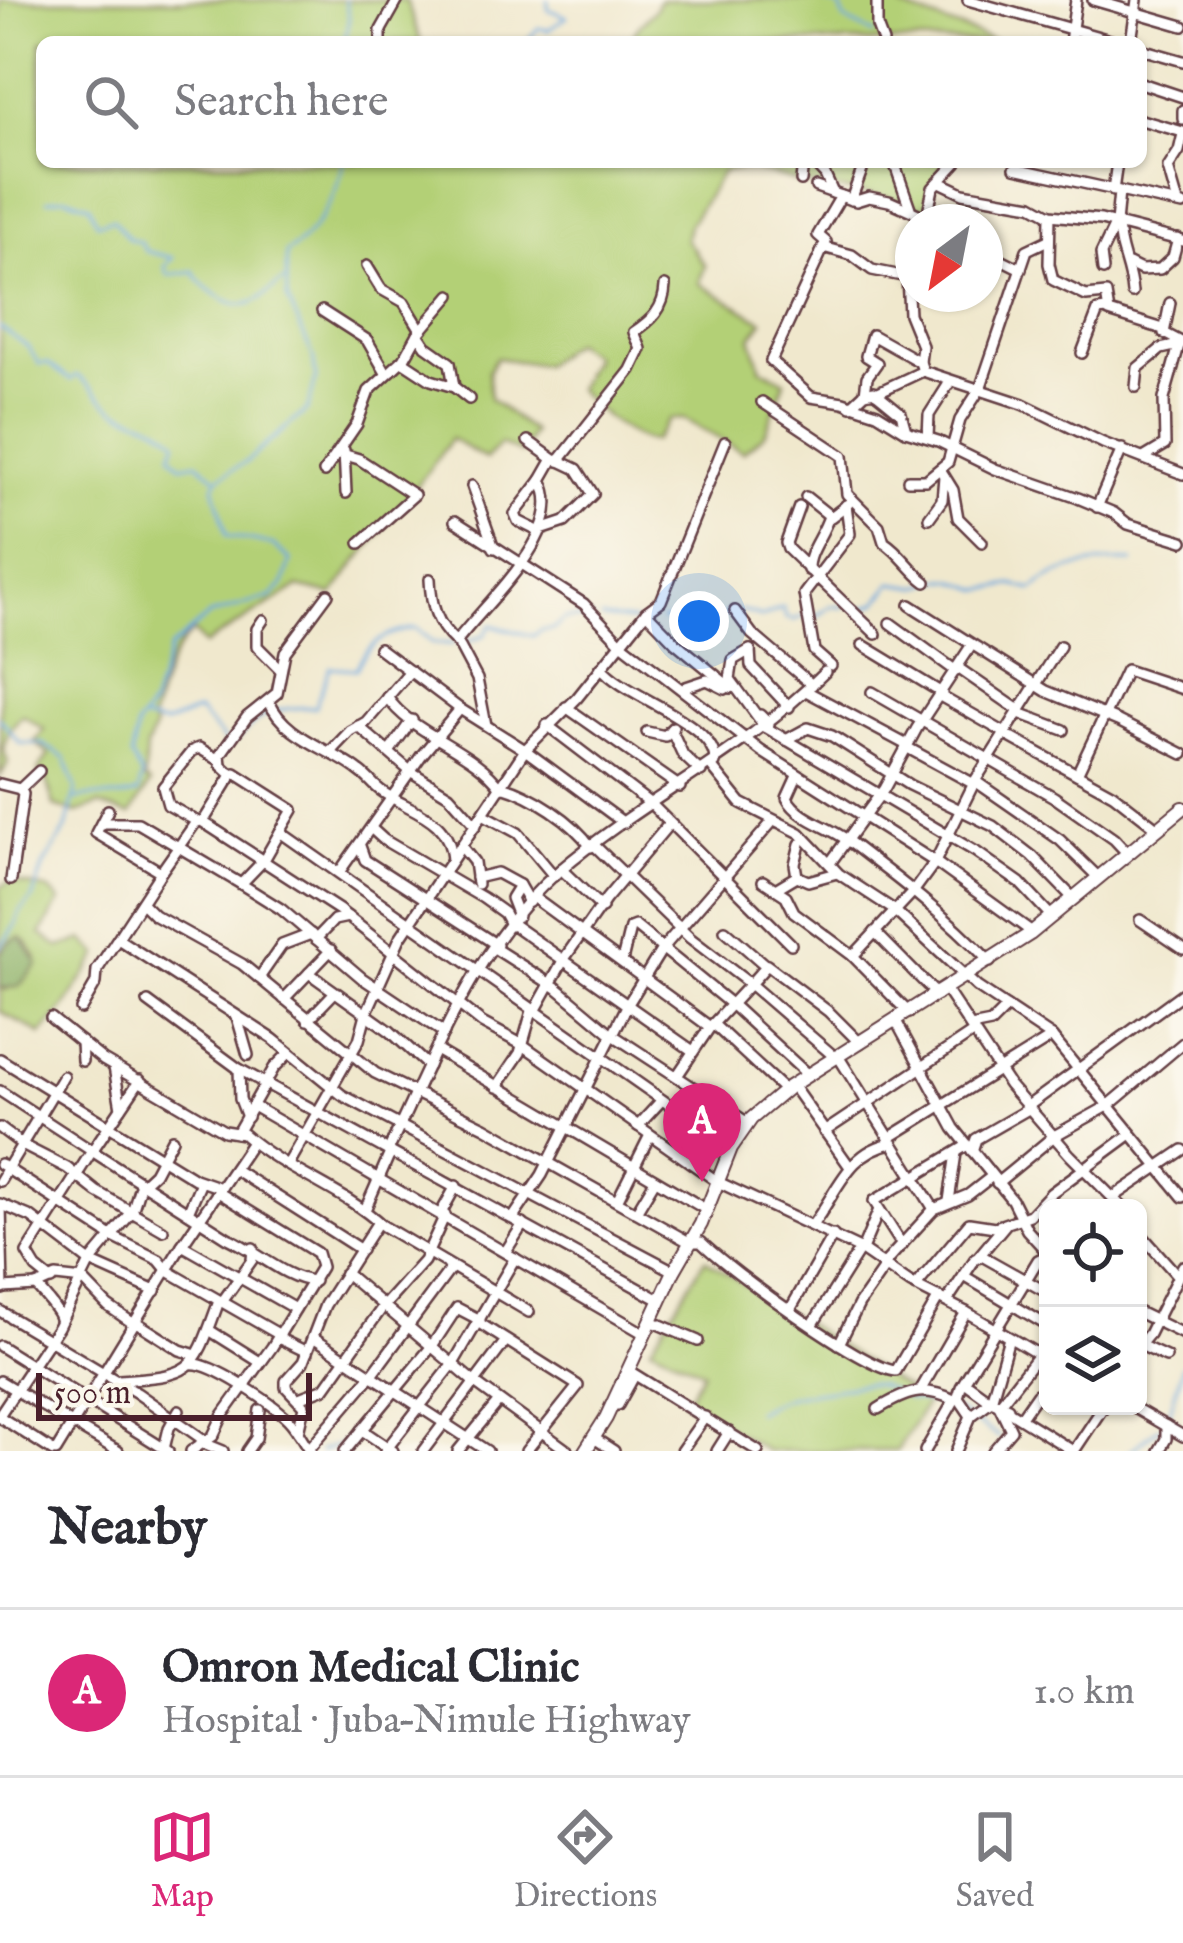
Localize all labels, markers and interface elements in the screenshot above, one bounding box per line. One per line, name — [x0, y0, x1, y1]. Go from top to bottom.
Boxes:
search box — [36, 36, 1147, 168]
icon: search — [78, 69, 144, 135]
text: Search here — [174, 74, 388, 131]
north arrow — [895, 204, 1003, 312]
your location — [669, 591, 729, 651]
pin: A — [663, 1083, 741, 1182]
map controls — [1039, 1199, 1147, 1415]
button: locate — [1039, 1199, 1147, 1307]
button: layers — [1039, 1307, 1147, 1415]
scale bar — [36, 1367, 312, 1420]
text: 500 m — [54, 1373, 131, 1415]
text: Nearby — [48, 1497, 207, 1562]
text: Omron Medical Clinic — [162, 1640, 580, 1697]
text: A — [74, 1668, 100, 1717]
text: 1.0 km — [1033, 1668, 1135, 1717]
text: Hospital · Juba–Nimule Highway — [162, 1697, 691, 1746]
tab: Map — [149, 1804, 215, 1918]
tab: Directions — [514, 1804, 657, 1918]
tab: Saved — [956, 1804, 1034, 1918]

